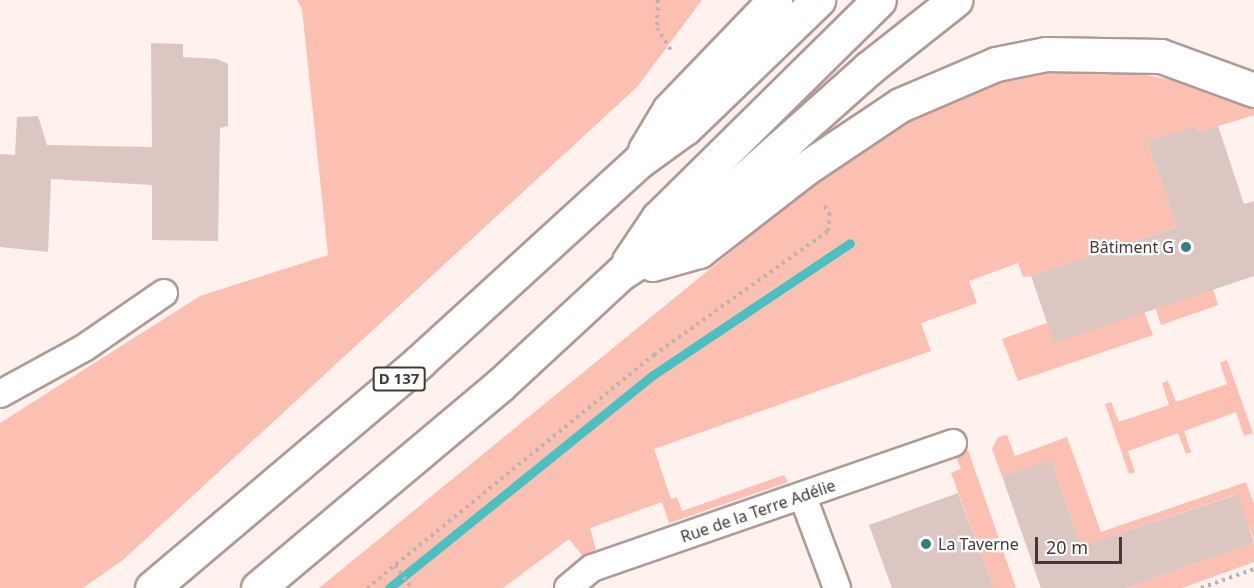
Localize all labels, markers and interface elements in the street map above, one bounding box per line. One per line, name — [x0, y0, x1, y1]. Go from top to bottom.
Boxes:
place label: Bâtiment G — [1089, 237, 1174, 257]
marker: Bâtiment G — [1179, 240, 1193, 254]
road number: D 137 — [372, 367, 426, 391]
street label: Rue de la Terre Adélie — [678, 475, 838, 547]
scale bar — [1038, 525, 1125, 563]
place label: La Taverne — [938, 534, 1019, 554]
text: 20 m — [1046, 535, 1088, 559]
marker: La Taverne — [919, 537, 933, 551]

